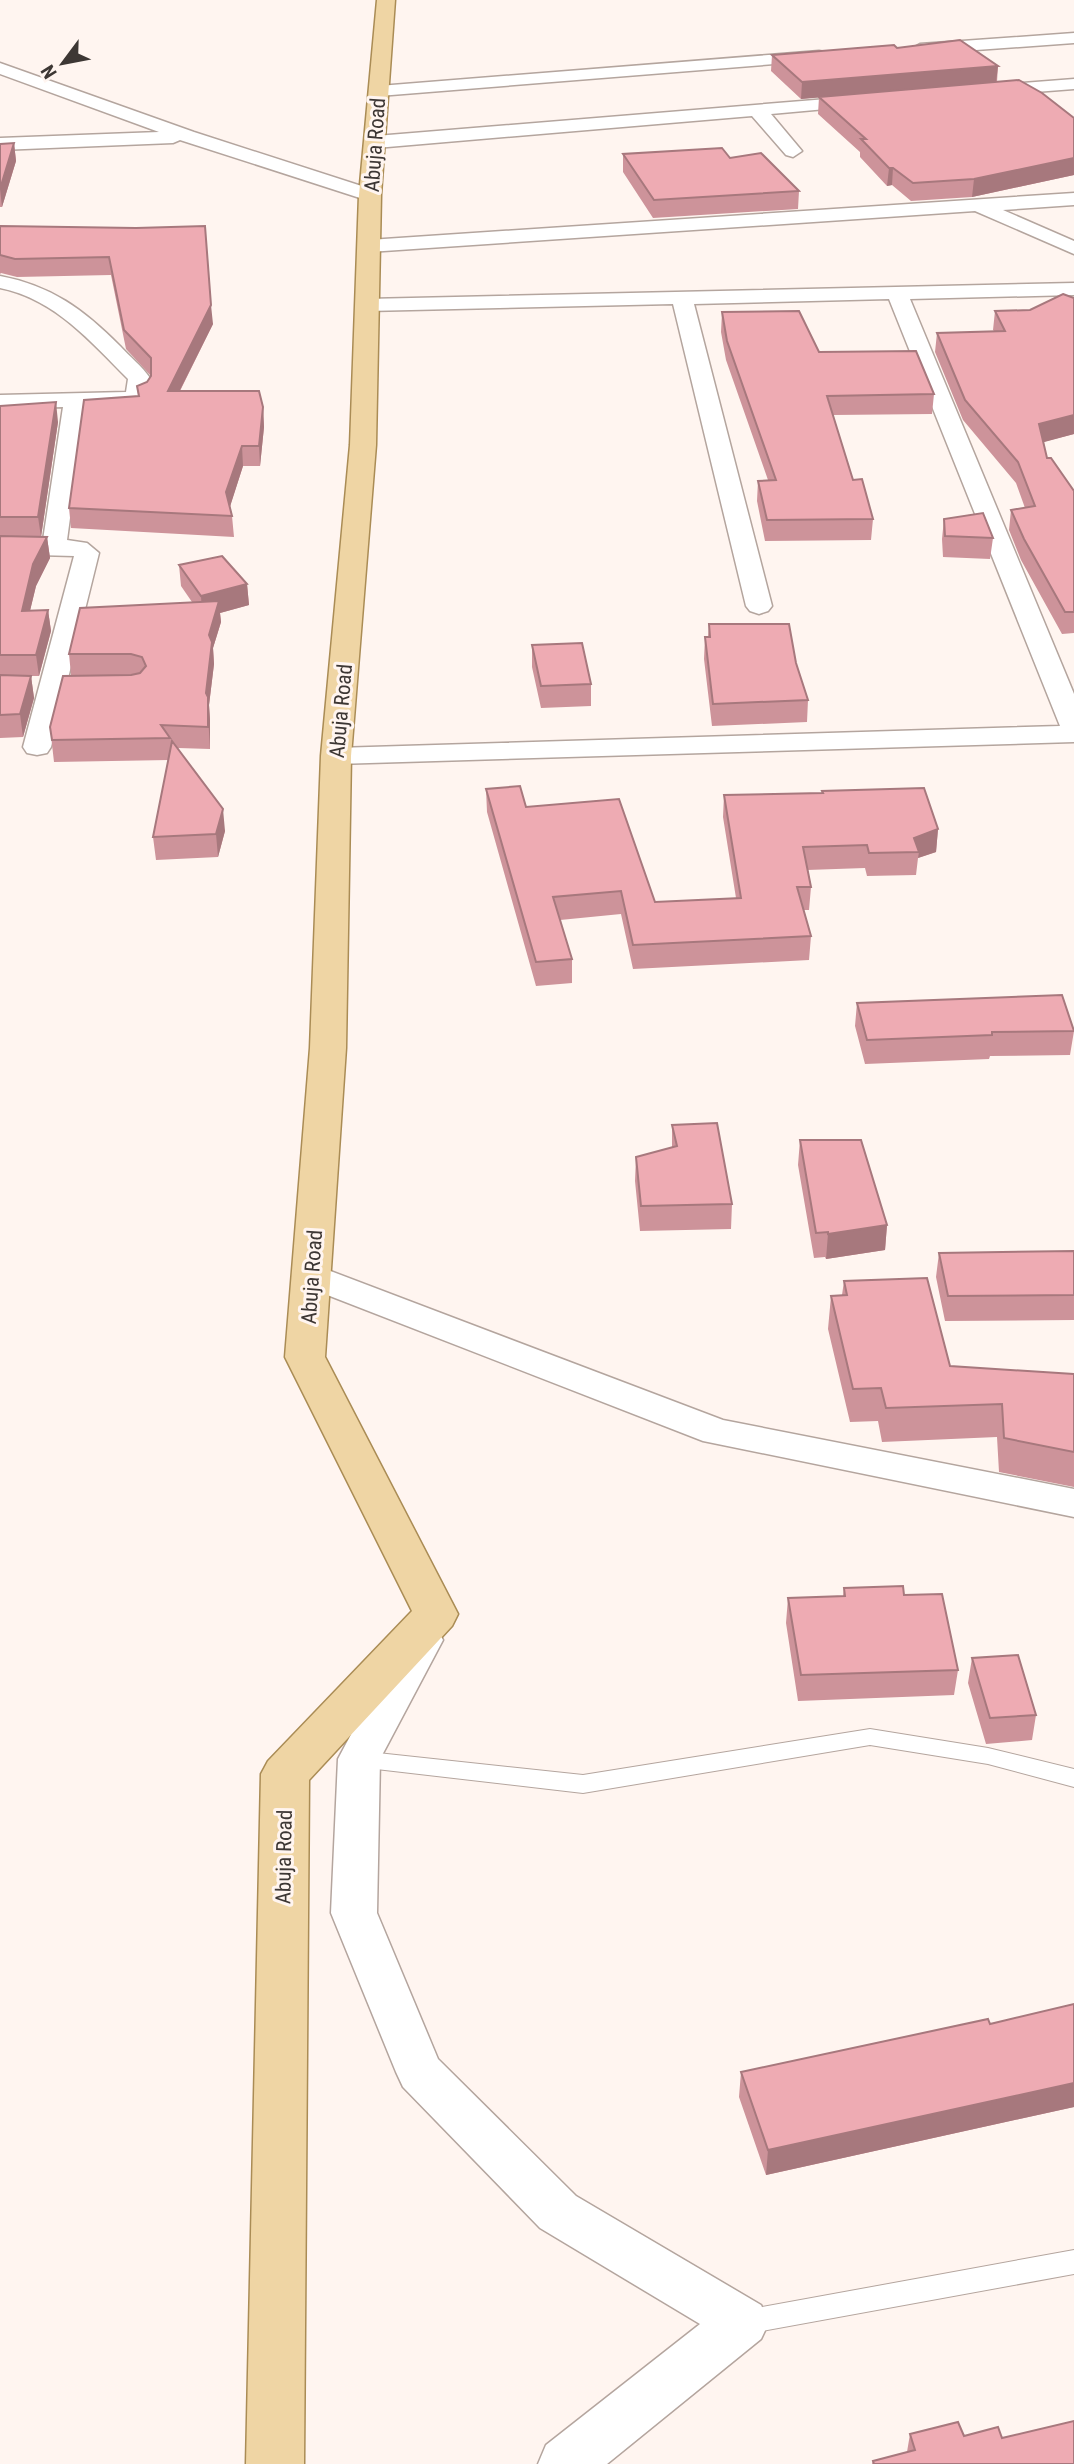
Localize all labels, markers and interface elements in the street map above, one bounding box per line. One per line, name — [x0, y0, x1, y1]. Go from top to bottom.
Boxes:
north arrow — [28, 28, 98, 98]
text: N — [36, 61, 62, 83]
street label: Abuja Road — [360, 97, 390, 193]
street label: Abuja Road — [325, 663, 357, 759]
street label: Abuja Road — [297, 1229, 327, 1325]
street label: Abuja Road — [271, 1810, 297, 1904]

